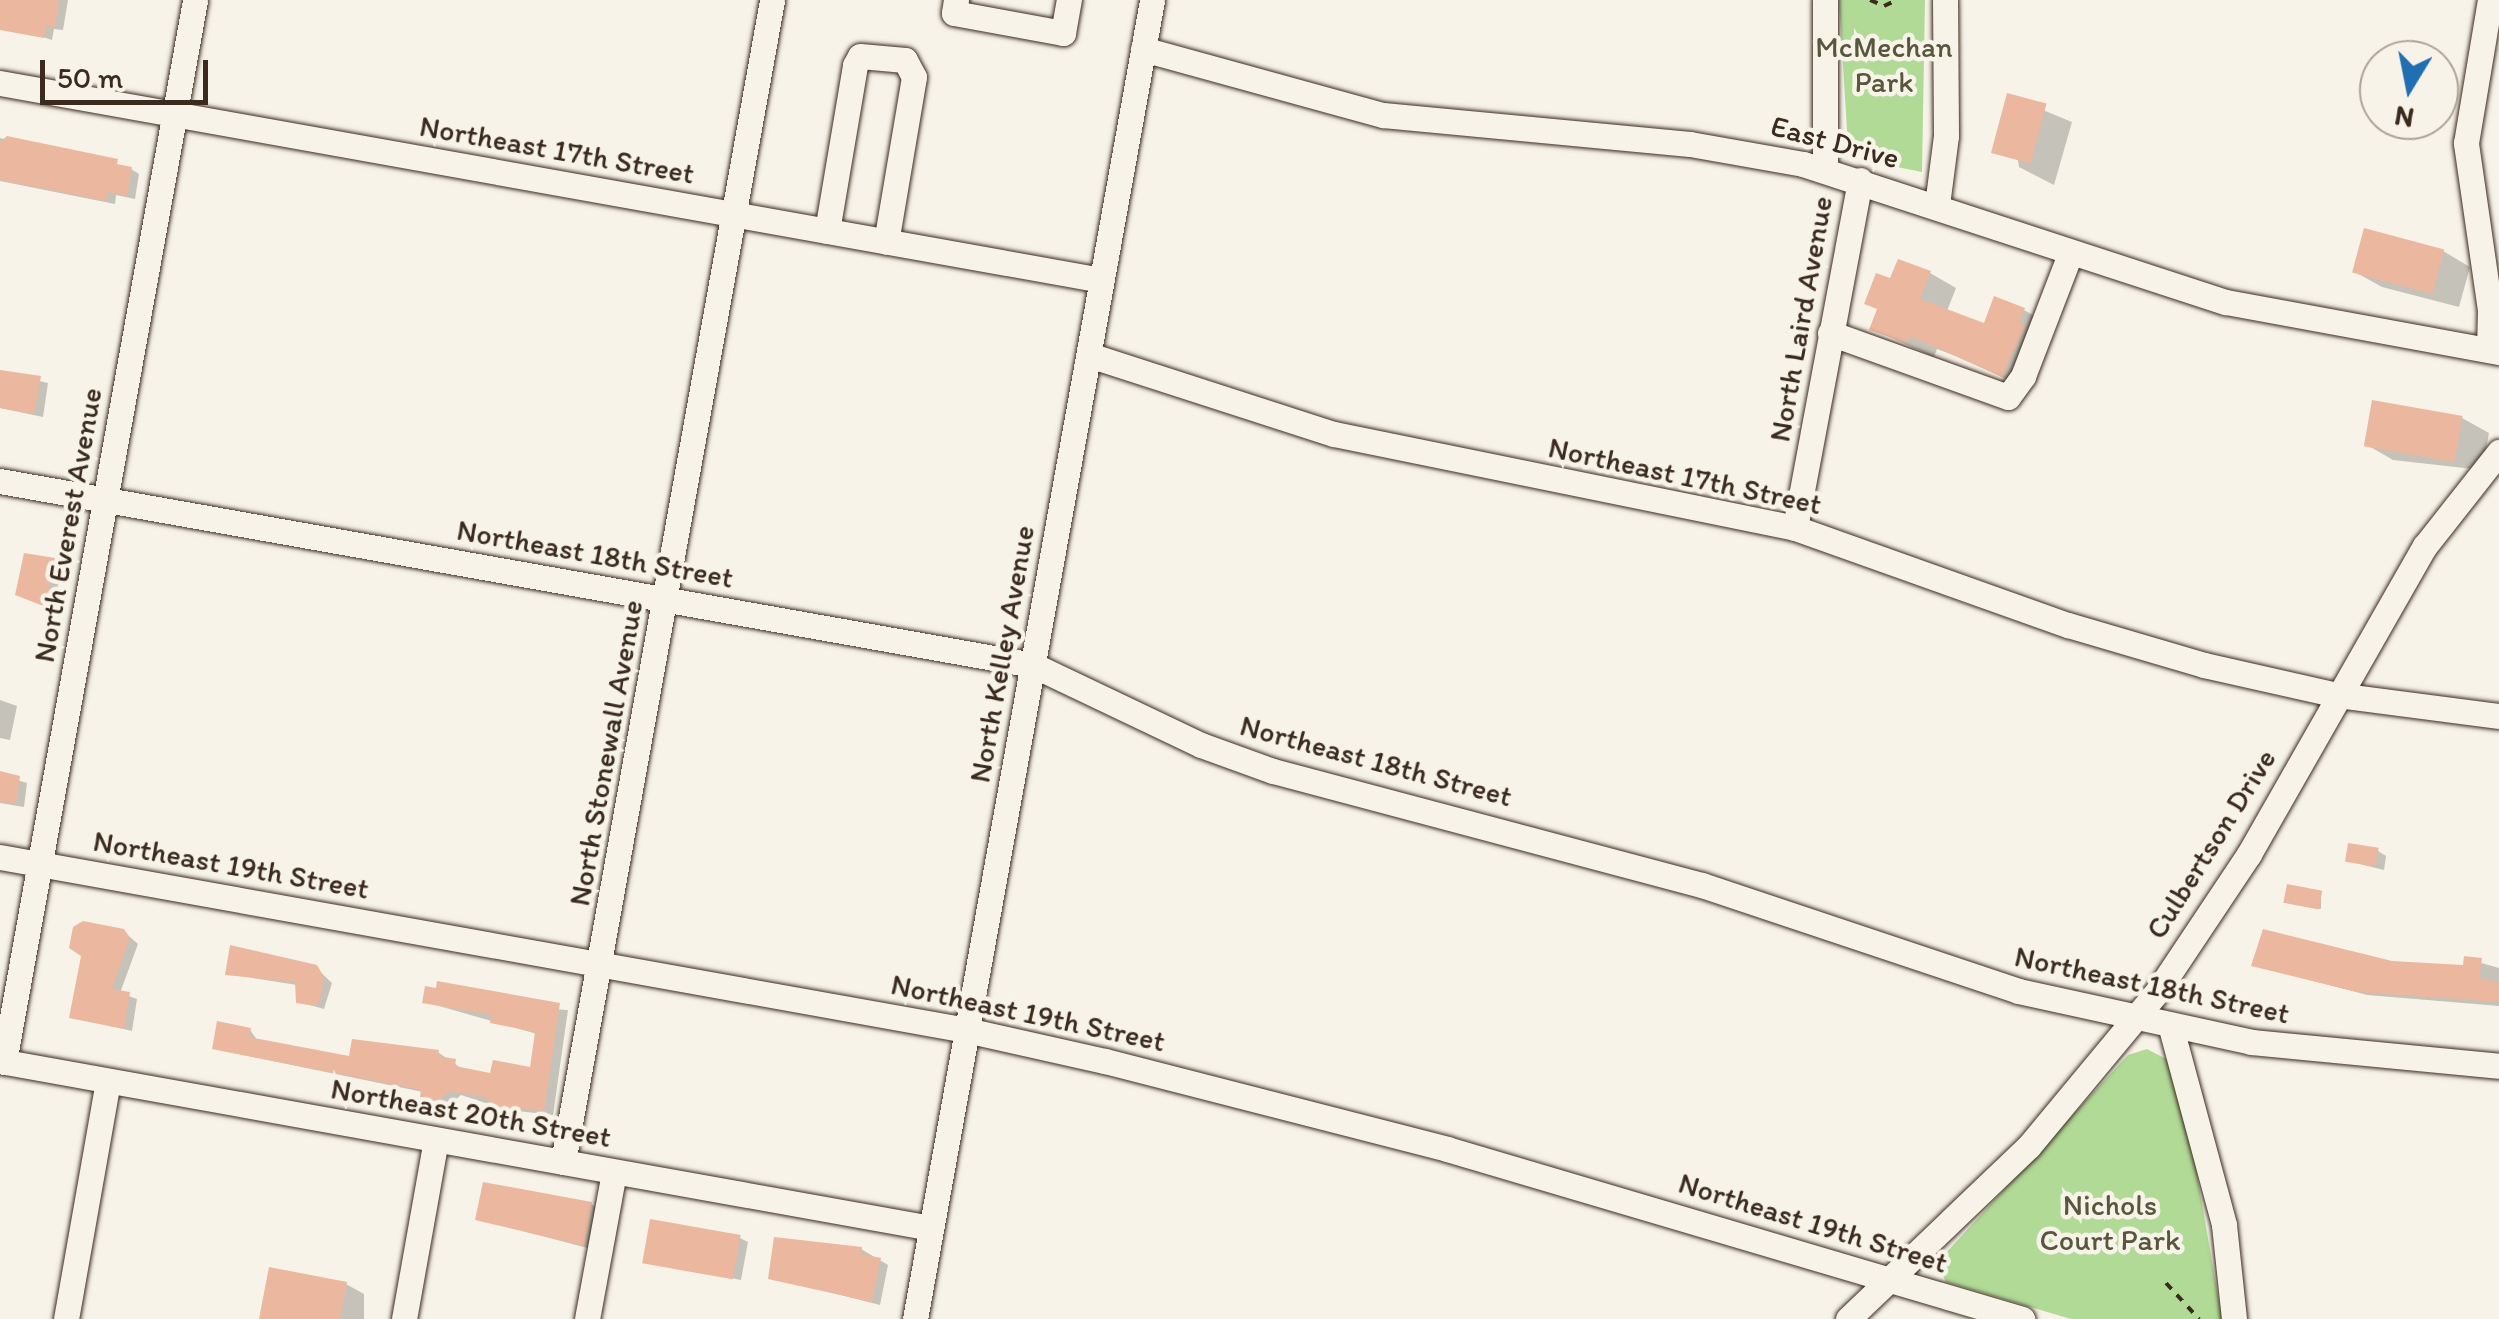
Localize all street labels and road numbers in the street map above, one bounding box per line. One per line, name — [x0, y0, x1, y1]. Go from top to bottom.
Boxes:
street label: Northeast 17th Street — [417, 108, 697, 192]
street label: East Drive — [1767, 108, 1903, 176]
street label: North Laird Avenue — [1762, 194, 1840, 444]
street label: North Everest Avenue — [26, 386, 110, 664]
street label: Northeast 17th Street — [1546, 430, 1824, 522]
street label: Northeast 18th Street — [455, 512, 735, 596]
street label: North Kelley Avenue — [962, 522, 1042, 786]
street label: North Stonewall Avenue — [561, 598, 651, 908]
street label: Northeast 18th Street — [1237, 708, 1515, 814]
street label: Culbertson Drive — [2138, 742, 2284, 946]
street label: Northeast 19th Street — [91, 823, 371, 907]
street label: Northeast 18th Street — [2012, 938, 2292, 1032]
street label: Northeast 19th Street — [888, 966, 1168, 1060]
street label: Northeast 20th Street — [329, 1071, 613, 1155]
street label: Northeast 19th Street — [1675, 1165, 1951, 1281]

